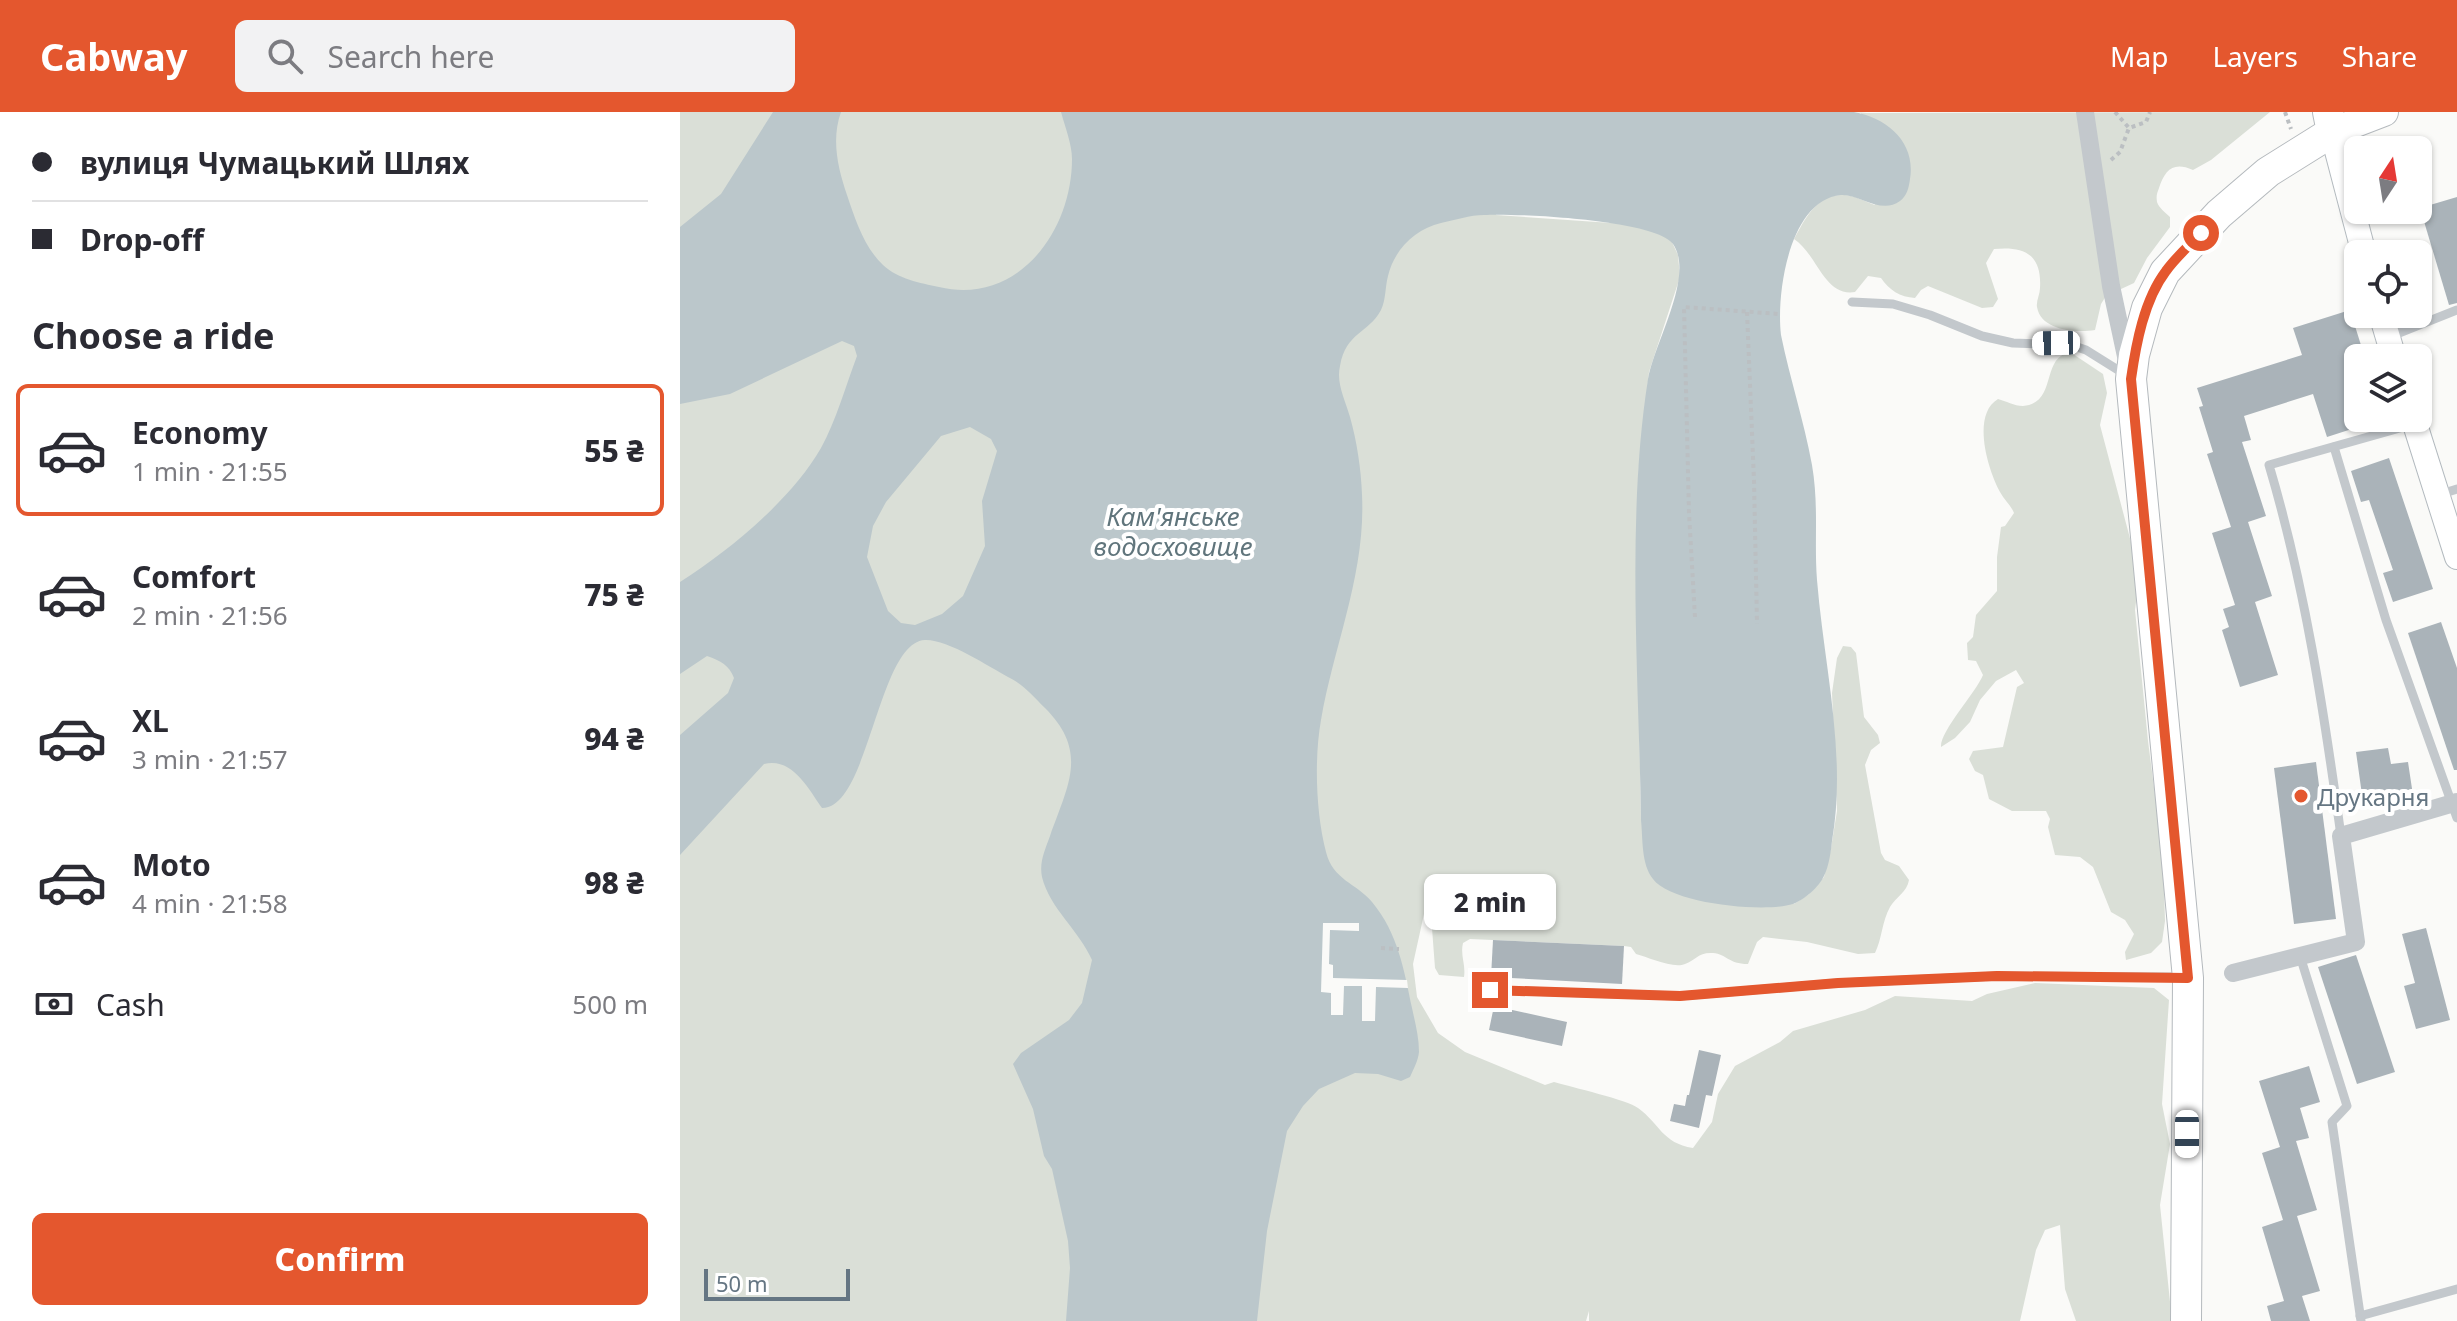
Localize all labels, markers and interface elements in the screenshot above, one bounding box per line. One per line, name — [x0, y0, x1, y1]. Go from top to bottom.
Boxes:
search box — [235, 20, 795, 92]
text: Cabway — [40, 30, 187, 82]
icon: search — [263, 34, 307, 78]
text: Search here — [327, 36, 494, 77]
text: Map — [2110, 37, 2168, 75]
text: Layers — [2212, 37, 2298, 75]
text: Share — [2342, 37, 2417, 75]
north arrow — [2344, 136, 2432, 224]
map controls — [2344, 136, 2432, 432]
text: вулиця Чумацький Шлях — [80, 142, 469, 183]
route start — [2183, 215, 2219, 251]
text: Drop-off — [80, 219, 204, 260]
button: locate — [2344, 240, 2432, 328]
text: Choose a ride — [32, 311, 274, 360]
car — [2032, 331, 2080, 355]
button: layers — [2344, 344, 2432, 432]
text: Economy — [132, 412, 268, 453]
icon: car — [36, 414, 108, 486]
text: 55 ₴ — [584, 430, 644, 471]
text: 1 min · 21:55 — [132, 453, 288, 489]
water label: Кам'янське водосховище — [1093, 498, 1253, 564]
text: Comfort — [132, 556, 256, 597]
icon: car — [36, 558, 108, 630]
text: 75 ₴ — [584, 574, 644, 615]
text: 2 min · 21:56 — [132, 597, 288, 633]
text: XL — [132, 700, 169, 741]
icon: car — [36, 702, 108, 774]
text: 94 ₴ — [584, 718, 644, 759]
text: 3 min · 21:57 — [132, 741, 288, 777]
place label: Друкарня — [2317, 780, 2429, 813]
marker: Друкарня — [2292, 787, 2310, 805]
text: Moto — [132, 844, 211, 885]
icon: car — [36, 846, 108, 918]
text: 98 ₴ — [584, 862, 644, 903]
callout: 2 min — [1424, 874, 1556, 930]
text: 2 min — [1454, 884, 1526, 920]
text: 4 min · 21:58 — [132, 885, 288, 921]
route end — [1472, 972, 1508, 1008]
icon: cash — [32, 982, 76, 1026]
text: Cash — [96, 984, 165, 1025]
text: 500 m — [572, 986, 648, 1022]
car — [2175, 1110, 2199, 1158]
button: Confirm — [32, 1213, 648, 1305]
scale bar — [704, 1265, 850, 1301]
text: 50 m — [716, 1268, 767, 1298]

